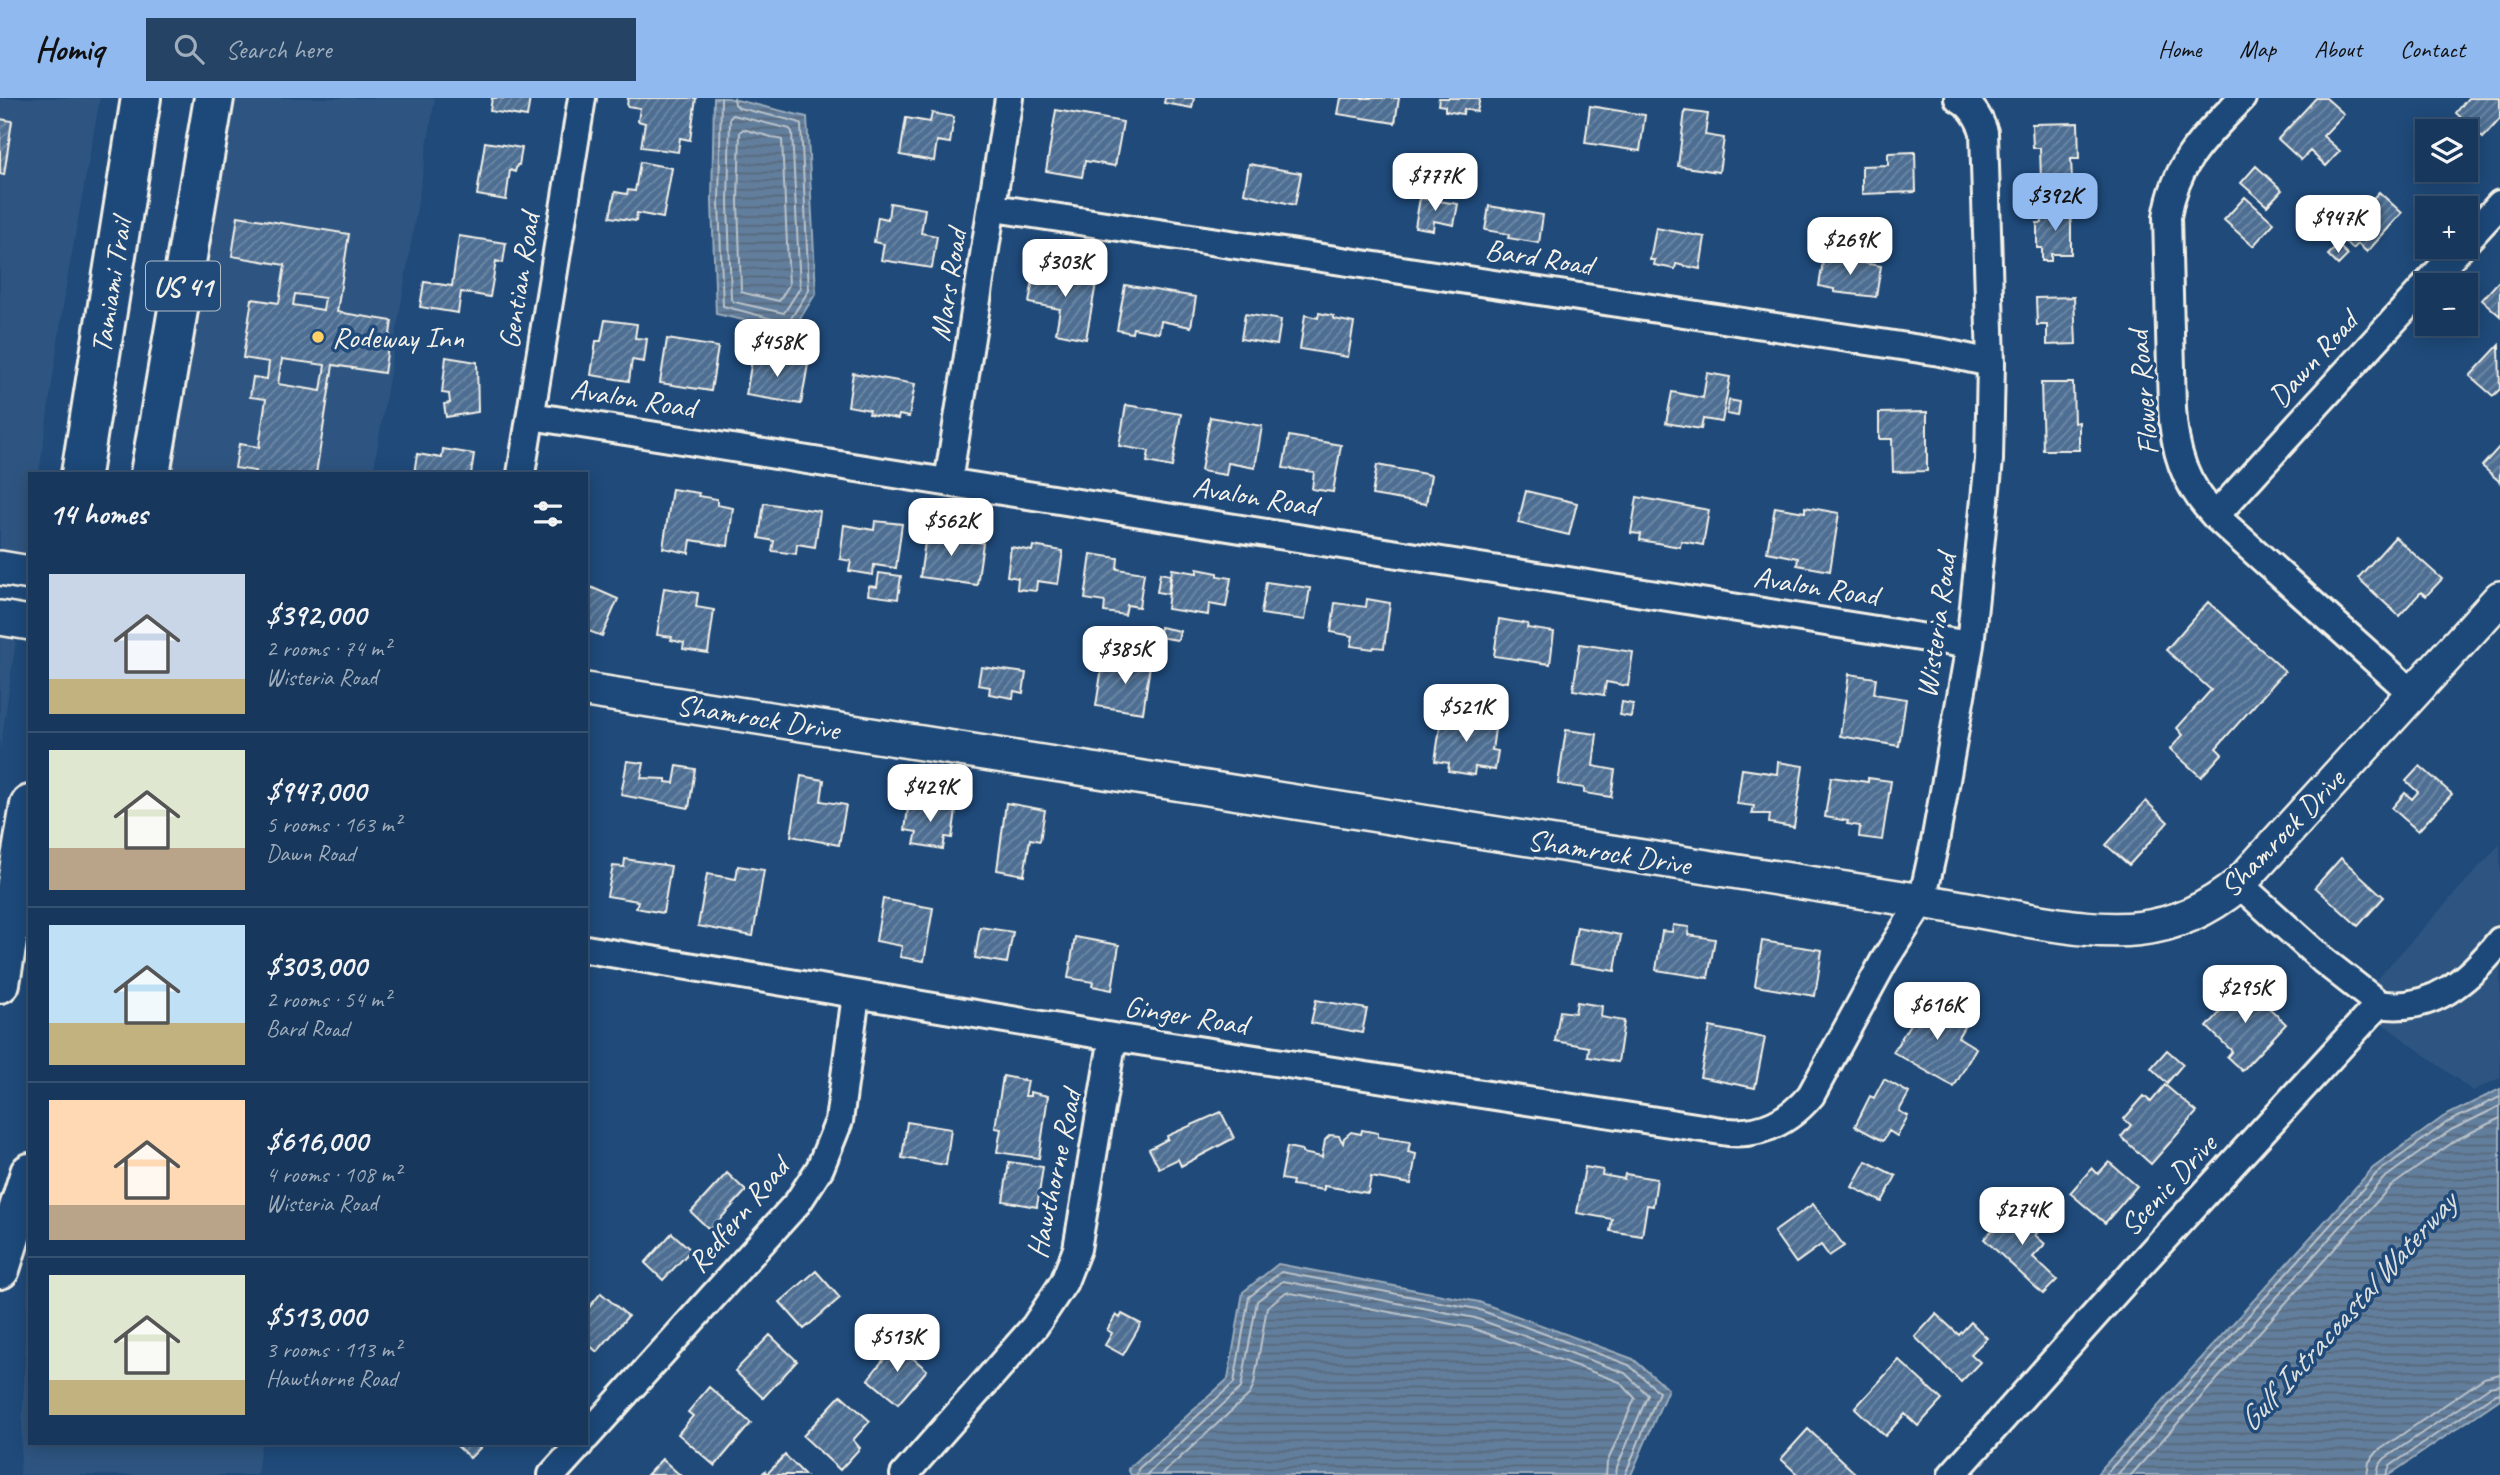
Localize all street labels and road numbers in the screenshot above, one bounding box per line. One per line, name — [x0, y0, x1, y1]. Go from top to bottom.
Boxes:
street label: Gentian Road — [490, 206, 549, 351]
street label: Tamiami Trail — [82, 211, 141, 356]
street label: Mars Road — [920, 222, 976, 344]
street label: Bard Road — [1483, 230, 1600, 285]
road number: US 41 — [146, 262, 220, 310]
street label: Dawn Road — [2260, 300, 2369, 415]
street label: Flower Road — [2118, 325, 2167, 457]
street label: Avalon Road — [568, 369, 702, 427]
street label: Avalon Road — [1190, 467, 1324, 525]
street label: Wisteria Road — [1907, 547, 1966, 701]
street label: Avalon Road — [1751, 557, 1885, 615]
street label: Shamrock Drive — [674, 685, 844, 749]
street label: Shamrock Drive — [2211, 759, 2354, 905]
street label: Shamrock Drive — [1525, 820, 1695, 884]
street label: Ginger Road — [1122, 987, 1254, 1044]
street label: Hawthorne Road — [1018, 1082, 1091, 1262]
street label: Scenic Drive — [2111, 1124, 2226, 1244]
street label: Redfern Road — [679, 1146, 800, 1280]

